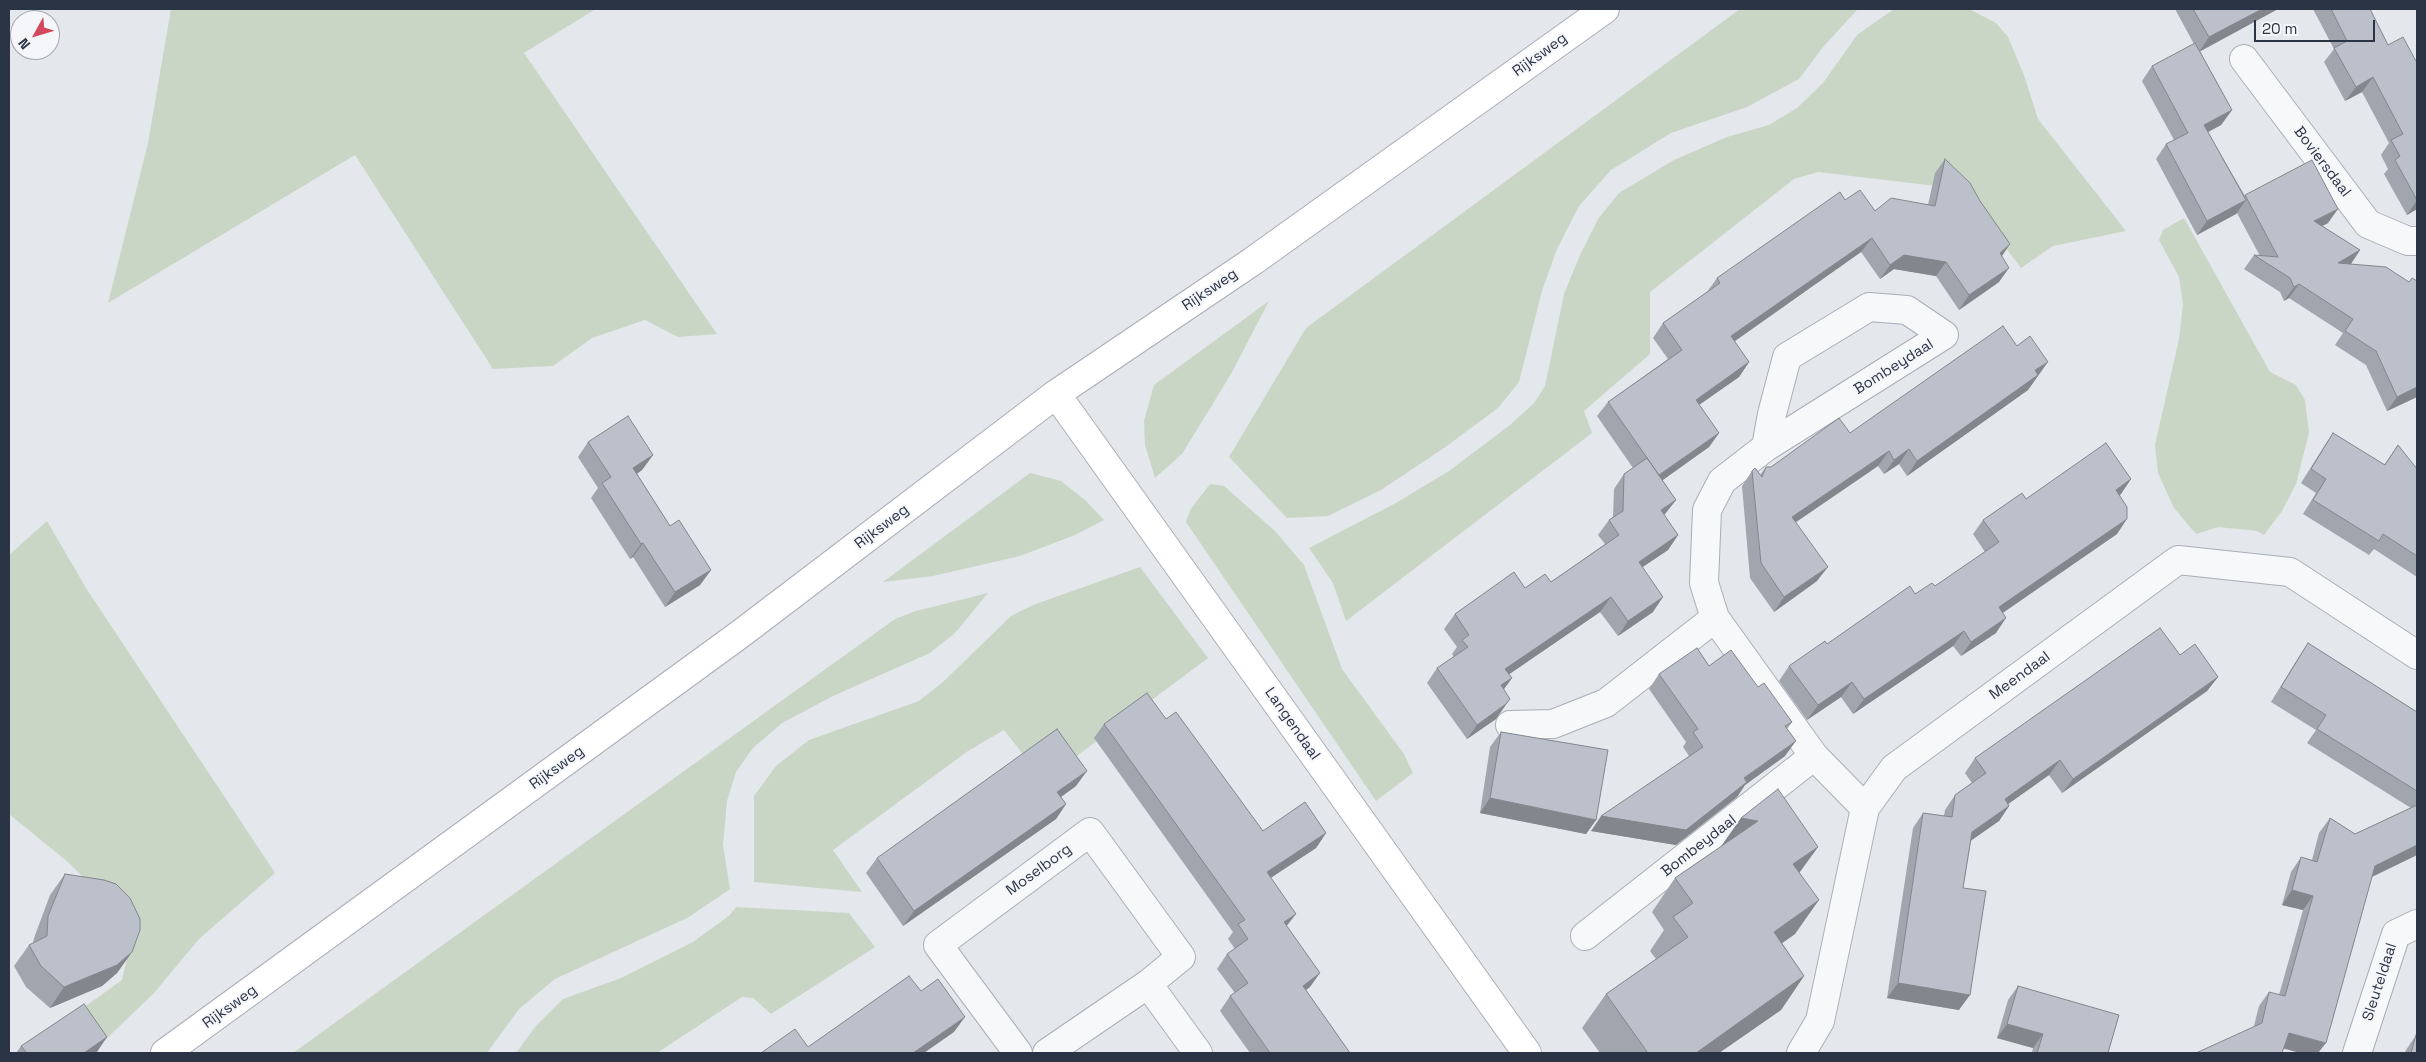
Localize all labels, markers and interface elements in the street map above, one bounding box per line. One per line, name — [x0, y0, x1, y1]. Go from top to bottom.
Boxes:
north arrow — [10, 10, 60, 60]
scale bar — [2256, 10, 2377, 42]
text: 20 m — [2262, 19, 2297, 38]
street label: Rijksweg — [1509, 29, 1571, 81]
text: N — [14, 35, 34, 53]
street label: Boviersdaal — [2290, 123, 2354, 201]
street label: Rijksweg — [1179, 265, 1241, 315]
street label: Bombeydaal — [1851, 335, 1937, 399]
street label: Rijksweg — [851, 501, 913, 553]
street label: Meendaal — [1986, 648, 2054, 704]
street label: Langendaal — [1260, 684, 1324, 764]
street label: Rijksweg — [526, 742, 588, 794]
street label: Bombeydaal — [1658, 811, 1740, 881]
street label: Moselborg — [1003, 840, 1075, 900]
street label: Sleuteldaal — [2359, 941, 2401, 1023]
street label: Rijksweg — [199, 981, 261, 1033]

